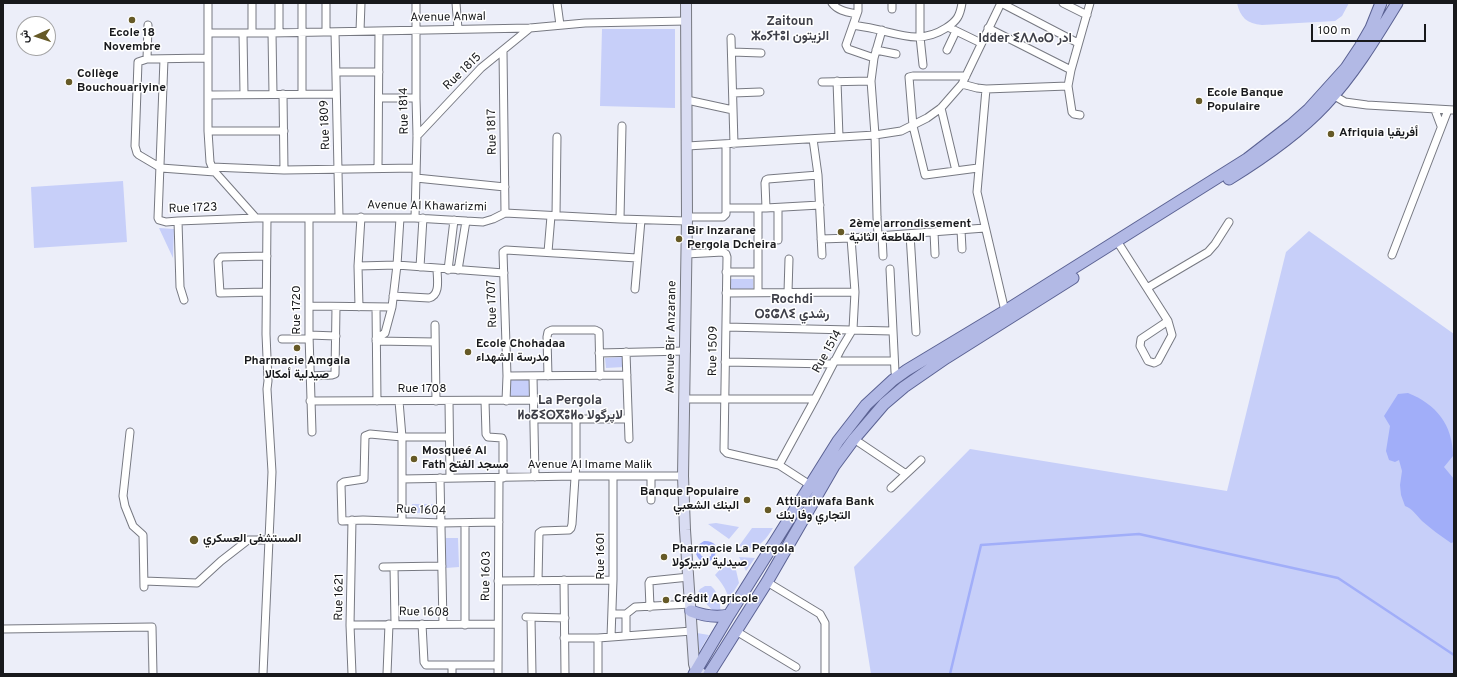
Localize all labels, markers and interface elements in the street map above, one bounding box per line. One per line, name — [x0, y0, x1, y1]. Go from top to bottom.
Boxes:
street label: Avenue Anwal — [410, 10, 486, 26]
district label: Zaitoun ⵣⴰⵢⵜⵓⵏ الزيتون — [751, 14, 829, 45]
marker: Ecole 18 Novembre — [127, 15, 137, 25]
north arrow — [16, 16, 56, 56]
scale bar — [1313, 16, 1428, 42]
text: 100 m — [1318, 23, 1351, 39]
place label: Ecole 18 Novembre — [103, 27, 161, 55]
text: ش — [18, 30, 32, 44]
district label: Idder ⵉⴷⴷⴰⵔ ادر — [978, 31, 1072, 47]
street label: Rue 1815 — [441, 50, 485, 94]
place label: Collège Bouchouariyine — [77, 68, 166, 96]
marker: Collège Bouchouariyine — [64, 77, 74, 87]
street label: Rue 1814 — [397, 87, 413, 135]
place label: Ecole Banque Populaire — [1207, 87, 1283, 115]
marker: Ecole Banque Populaire — [1194, 96, 1204, 106]
street label: Rue 1809 — [318, 100, 334, 150]
street label: Rue 1817 — [485, 109, 501, 155]
place label: Afriquia أفريقيا — [1339, 127, 1418, 141]
marker: Afriquia أفريقيا — [1326, 129, 1336, 139]
street label: Avenue Al Khawarizmi — [367, 199, 487, 215]
street label: Rue 1723 — [168, 201, 218, 217]
place label: 2ème arrondissement المقاطعة الثانية — [849, 218, 971, 246]
place label: Bir Inzarane Pergola Dcheira — [687, 225, 776, 253]
marker: 2ème arrondissement المقاطعة الثانية — [836, 227, 846, 237]
marker: Bir Inzarane Pergola Dcheira — [674, 234, 684, 244]
street label: Rue 1707 — [485, 280, 501, 328]
street label: Avenue Bir Anzarane — [664, 280, 680, 394]
street label: Rue 1720 — [291, 285, 305, 335]
district label: Rochdi ⵔⵓⵛⴷⵉ رشدي — [755, 292, 829, 323]
street label: Rue 1509 — [706, 326, 722, 376]
street label: Rue 1514 — [810, 328, 846, 376]
place label: Ecole Chohadaa مدرسة الشهداء — [476, 338, 565, 366]
marker: Pharmacie Amgala صيدلية أمكالا — [292, 343, 302, 353]
marker: Ecole Chohadaa مدرسة الشهداء — [463, 347, 473, 357]
place label: Pharmacie Amgala صيدلية أمكالا — [244, 355, 350, 383]
street label: Rue 1708 — [397, 383, 447, 397]
district label: La Pergola ⵍⴰⵒⵉⵔⴳⵓⵍⴰ لاپرگولا — [517, 393, 623, 424]
place label: Mosqueé Al Fath مسجد الفتح — [422, 445, 509, 473]
marker: Mosqueé Al Fath مسجد الفتح — [409, 454, 419, 464]
street label: Avenue Al Imame Malik — [528, 459, 652, 473]
place label: Banque Populaire البنك الشعبي — [640, 486, 739, 514]
marker: Banque Populaire البنك الشعبي — [742, 495, 752, 505]
place label: Attijariwafa Bank التجاري وفا بنك — [776, 496, 874, 524]
street label: Rue 1604 — [395, 503, 447, 519]
marker: Attijariwafa Bank التجاري وفا بنك — [763, 505, 773, 515]
street label: Rue 1601 — [595, 532, 609, 580]
place label: المستشفى العسكري — [203, 533, 301, 547]
marker: المستشفى العسكري — [188, 534, 200, 546]
place label: Pharmacie La Pergola صيدلية لابيركولا — [672, 543, 794, 571]
street label: Rue 1603 — [479, 551, 495, 601]
marker: Pharmacie La Pergola صيدلية لابيركولا — [659, 552, 669, 562]
street label: Rue 1621 — [332, 573, 348, 621]
place label: Crédit Agricole — [674, 593, 758, 607]
marker: Crédit Agricole — [661, 595, 671, 605]
street label: Rue 1608 — [399, 605, 449, 621]

